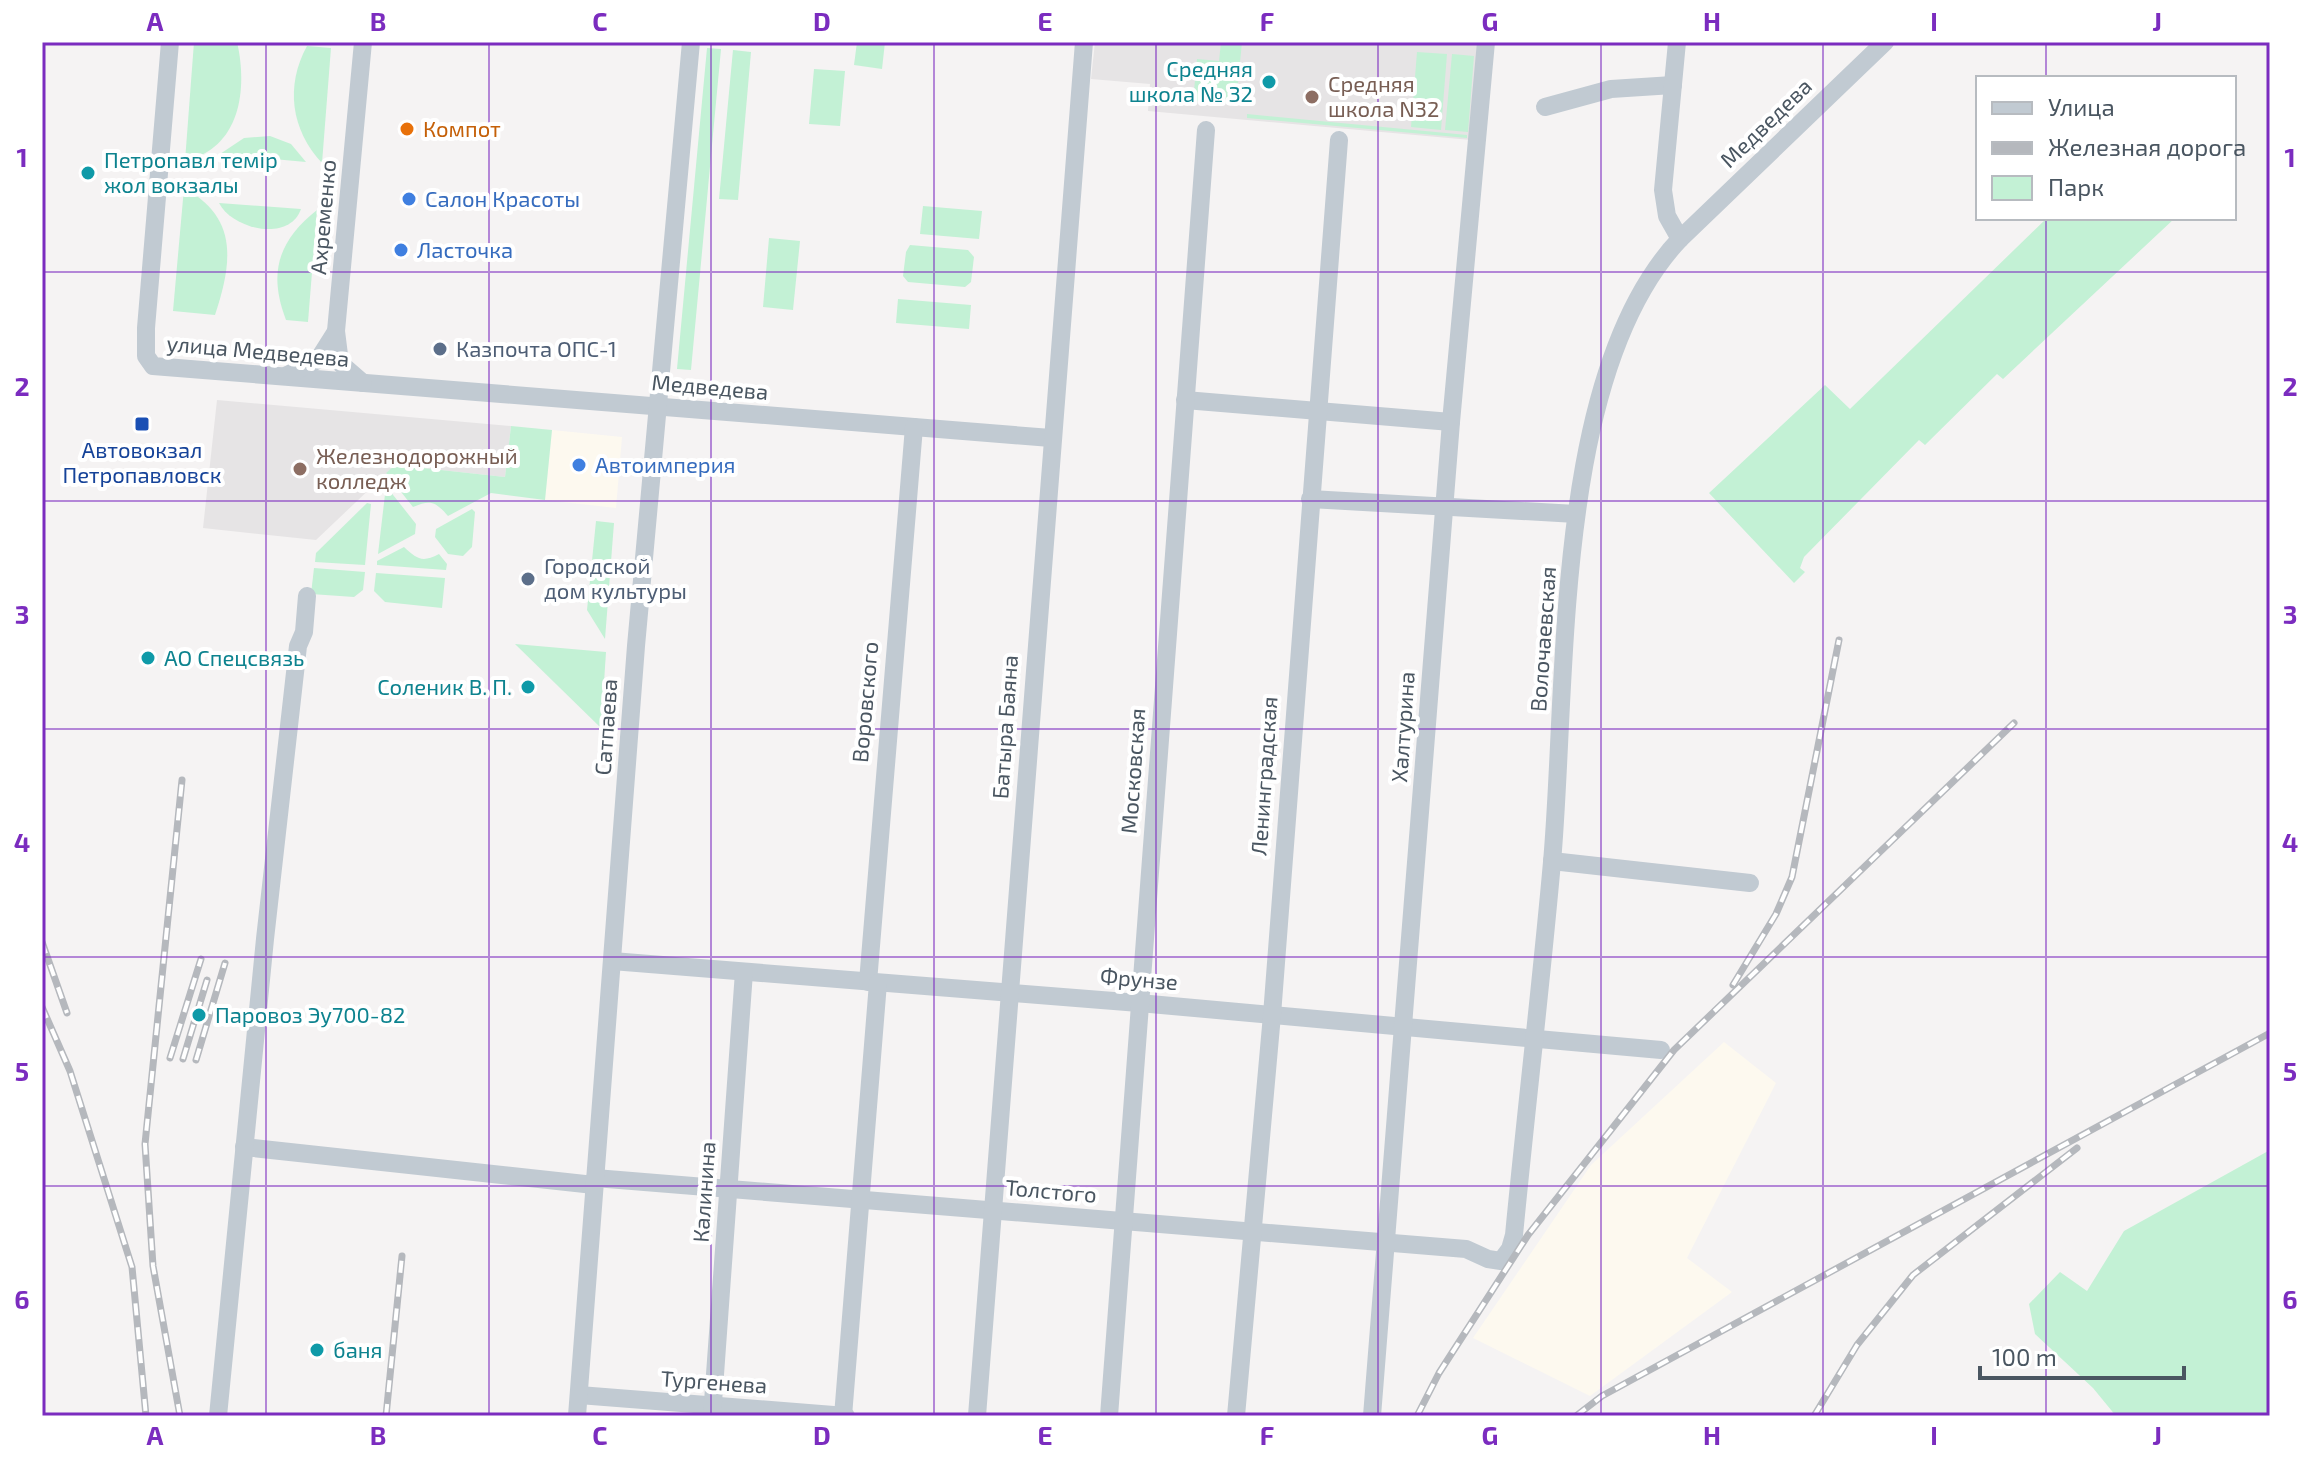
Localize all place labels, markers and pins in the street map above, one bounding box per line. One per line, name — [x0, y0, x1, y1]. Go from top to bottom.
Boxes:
place label: Средняя школа № 32 — [1129, 55, 1253, 106]
place label: Средняя школа N32 — [1328, 70, 1439, 121]
marker: Средняя школа № 32 — [1260, 73, 1278, 91]
marker: Средняя школа N32 — [1303, 88, 1321, 106]
place label: Компот — [423, 115, 501, 141]
marker: Компот — [398, 120, 416, 138]
place label: Петропавл темір жол вокзалы — [104, 146, 278, 197]
marker: Петропавл темір жол вокзалы — [79, 164, 97, 182]
place label: Салон Красоты — [425, 185, 580, 211]
marker: Салон Красоты — [400, 190, 418, 208]
place label: Ласточка — [417, 236, 513, 262]
marker: Ласточка — [392, 241, 410, 259]
place label: Казпочта ОПС-1 — [456, 335, 617, 361]
marker: Казпочта ОПС-1 — [431, 340, 449, 358]
marker: Автовокзал Петропавловск — [133, 415, 151, 433]
place label: Автовокзал Петропавловск — [62, 436, 222, 487]
place label: Железнодорожный колледж — [316, 442, 518, 493]
place label: Автоимперия — [595, 451, 736, 477]
marker: Автоимперия — [570, 456, 588, 474]
marker: Железнодорожный колледж — [291, 460, 309, 478]
place label: Городской дом культуры — [544, 552, 687, 604]
marker: Городской дом культуры — [519, 570, 537, 588]
place label: АО Спецсвязь — [164, 644, 304, 670]
marker: АО Спецсвязь — [139, 649, 157, 667]
place label: Соленик В. П. — [377, 673, 512, 699]
marker: Соленик В. П. — [519, 678, 537, 696]
place label: Паровоз Эу700-82 — [215, 1001, 405, 1028]
marker: Паровоз Эу700-82 — [190, 1006, 208, 1024]
place label: баня — [333, 1336, 383, 1362]
marker: баня — [308, 1341, 326, 1359]

